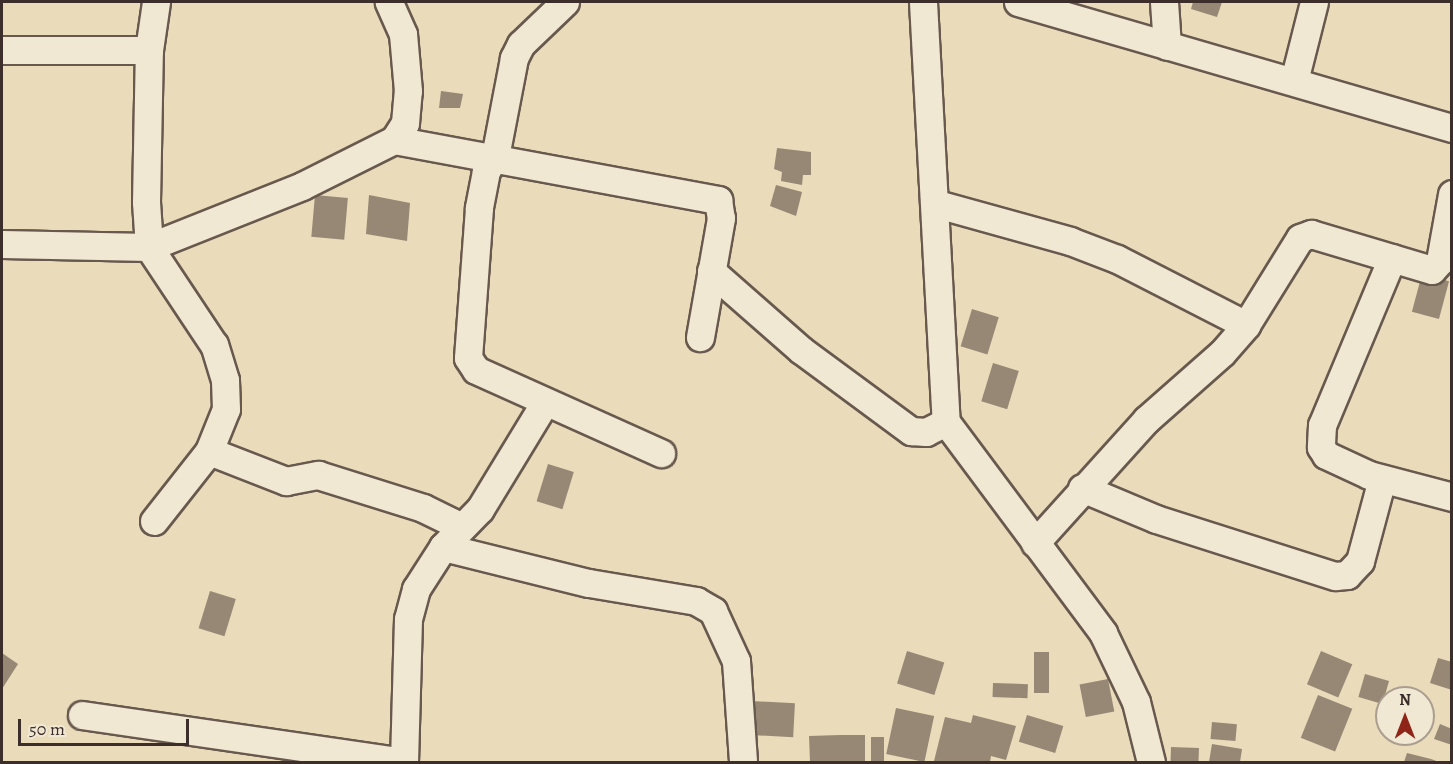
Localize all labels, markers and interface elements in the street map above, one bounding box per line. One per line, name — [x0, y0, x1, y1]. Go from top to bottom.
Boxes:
north arrow — [1375, 686, 1435, 746]
text: N — [1399, 689, 1411, 711]
scale bar — [21, 707, 192, 745]
text: 50 m — [29, 717, 65, 741]

